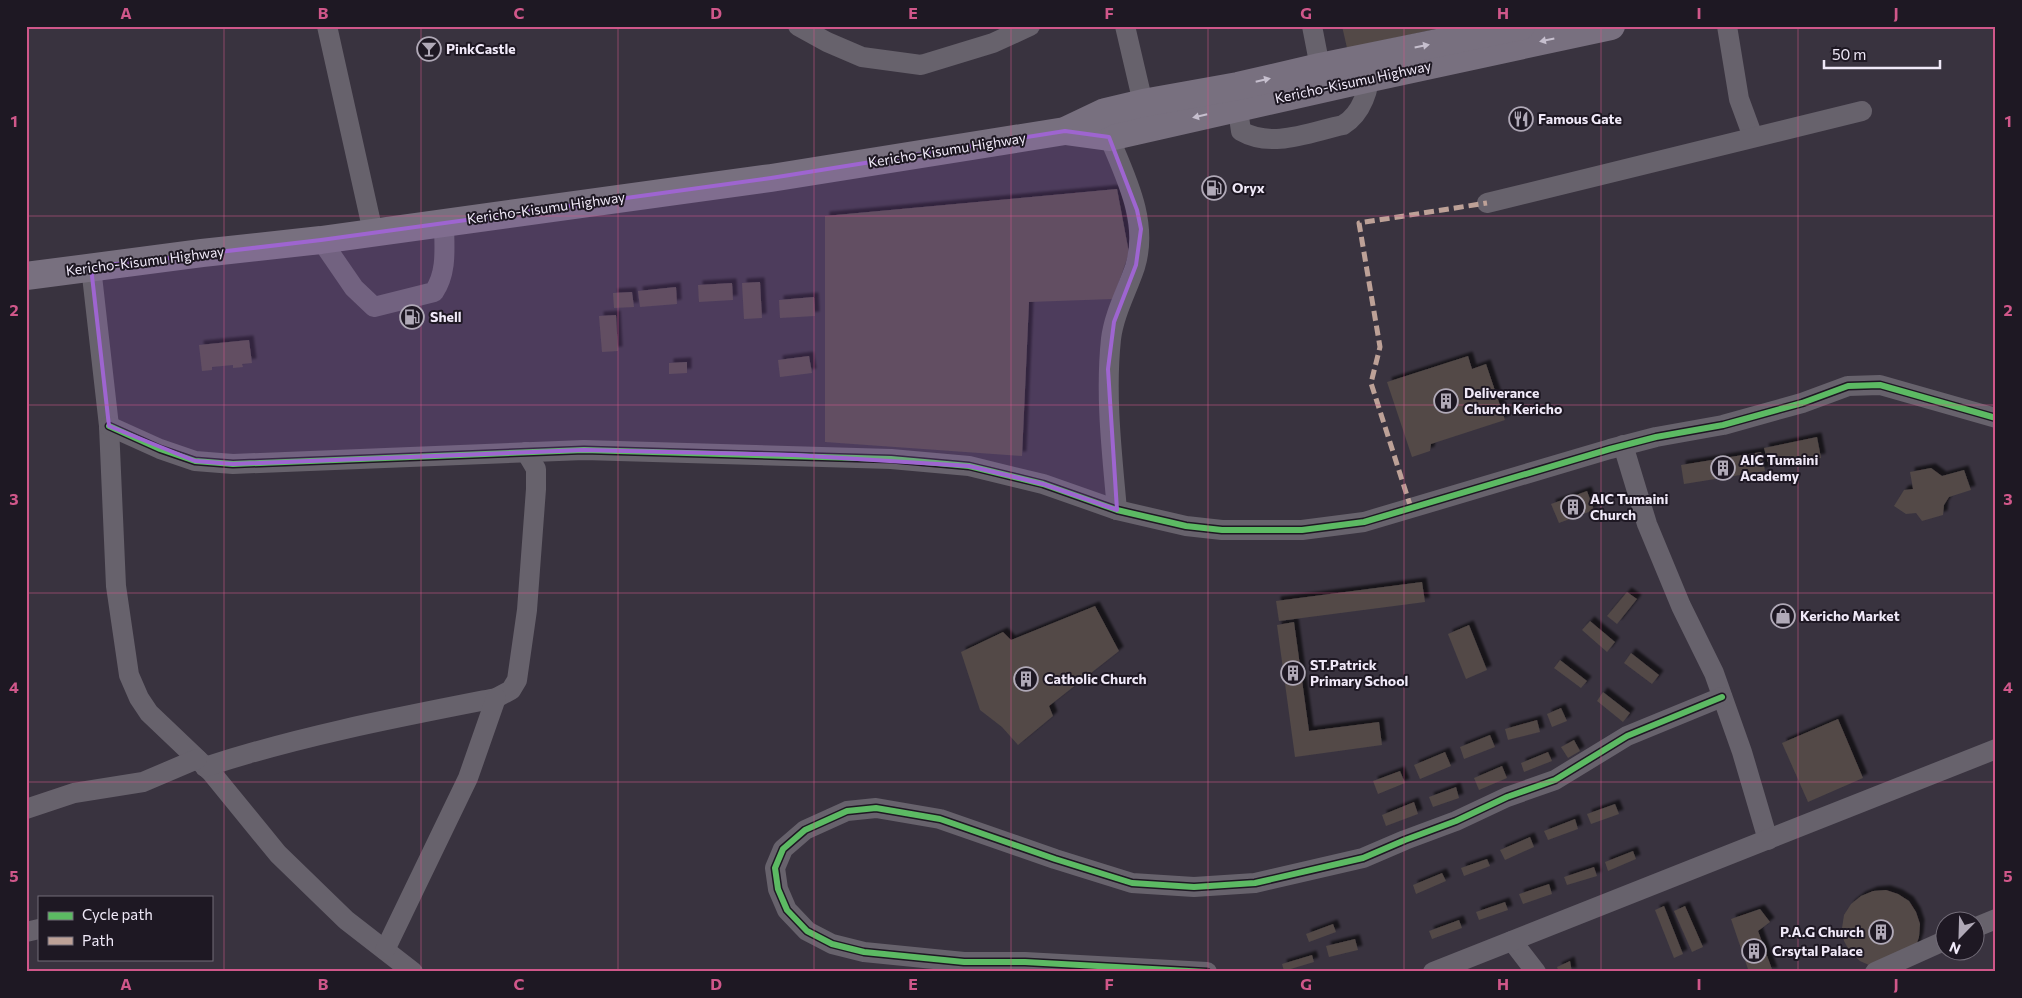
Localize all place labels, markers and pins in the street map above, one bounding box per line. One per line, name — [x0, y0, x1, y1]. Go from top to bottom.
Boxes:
bar icon: PinkCastle — [416, 36, 442, 62]
place label: PinkCastle — [446, 40, 516, 57]
restaurant icon: Famous Gate — [1508, 106, 1534, 132]
place label: Famous Gate — [1538, 110, 1622, 127]
fuel station icon: Oryx — [1201, 175, 1227, 201]
place label: Oryx — [1232, 179, 1265, 196]
fuel station icon: Shell — [399, 304, 425, 330]
place label: Shell — [430, 308, 462, 325]
place label: Deliverance Church Kericho — [1464, 384, 1562, 417]
building icon: Deliverance Church Kericho — [1433, 388, 1459, 414]
place label: AIC Tumaini Academy — [1740, 451, 1818, 484]
building icon: AIC Tumaini Academy — [1710, 455, 1736, 481]
place label: AIC Tumaini Church — [1590, 490, 1668, 523]
building icon: AIC Tumaini Church — [1560, 494, 1586, 520]
shop icon: Kericho Market — [1770, 603, 1796, 629]
place label: Kericho Market — [1800, 607, 1900, 624]
place label: ST.Patrick Primary School — [1310, 656, 1408, 689]
building icon: ST.Patrick Primary School — [1280, 660, 1306, 686]
building icon: Catholic Church — [1013, 666, 1039, 692]
place label: Catholic Church — [1044, 670, 1147, 687]
building icon: P.A.G Church — [1868, 919, 1894, 945]
place label: P.A.G Church — [1780, 923, 1864, 940]
building icon: Crsytal Palace — [1741, 938, 1767, 964]
place label: Crsytal Palace — [1772, 942, 1863, 959]

